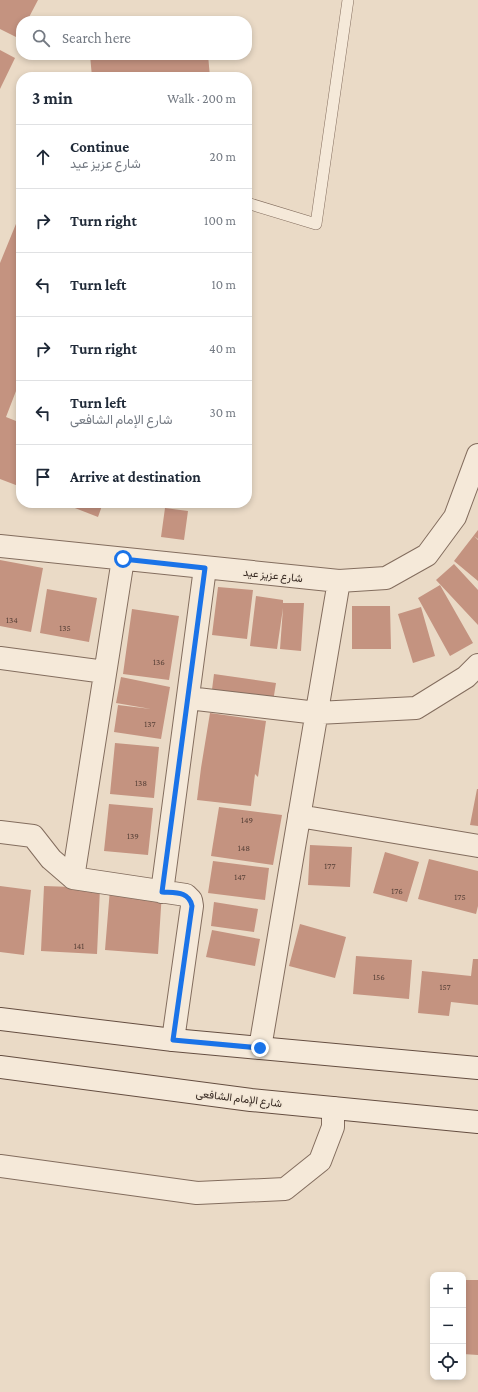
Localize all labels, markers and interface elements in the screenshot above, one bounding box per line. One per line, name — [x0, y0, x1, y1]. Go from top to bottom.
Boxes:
search box — [16, 16, 252, 60]
icon: search — [30, 27, 52, 49]
text: Search here — [62, 30, 131, 46]
text: 3 min — [32, 89, 73, 108]
text: Walk · 200 m — [167, 91, 236, 106]
text: Continue — [70, 139, 129, 155]
icon: ahead — [32, 146, 54, 168]
text: 20 m — [210, 149, 236, 164]
text: شارع عزيز عيد — [70, 156, 141, 171]
icon: right — [32, 210, 54, 232]
text: Turn right — [70, 213, 137, 229]
text: 100 m — [204, 213, 236, 228]
icon: left — [32, 274, 54, 296]
text: Turn left — [70, 277, 126, 293]
text: 10 m — [211, 277, 236, 292]
icon: right — [32, 338, 54, 360]
text: Turn right — [70, 341, 137, 357]
text: 40 m — [209, 341, 236, 356]
text: Turn left — [70, 395, 126, 411]
icon: left — [32, 402, 54, 424]
text: 30 m — [210, 405, 236, 420]
text: شارع الإمام الشافعى — [70, 412, 172, 427]
icon: arrive — [32, 466, 54, 488]
text: Arrive at destination — [70, 469, 201, 485]
route start — [114, 550, 132, 568]
street label: شارع عزيز عيد — [242, 566, 304, 586]
house number: 134 — [6, 615, 18, 625]
house number: 135 — [59, 623, 71, 633]
house number: 136 — [153, 657, 165, 667]
house number: 137 — [144, 719, 156, 729]
house number: 138 — [135, 778, 147, 788]
house number: 149 — [241, 815, 253, 825]
house number: 139 — [127, 831, 139, 841]
house number: 148 — [238, 843, 250, 853]
house number: 177 — [324, 861, 336, 871]
house number: 147 — [234, 872, 246, 882]
house number: 176 — [391, 886, 403, 896]
house number: 175 — [454, 892, 466, 902]
house number: 141 — [74, 941, 84, 951]
house number: 156 — [373, 972, 385, 982]
house number: 157 — [439, 982, 451, 992]
route end — [251, 1039, 269, 1057]
street label: شارع الإمام الشافعى — [195, 1087, 283, 1111]
map controls — [430, 1272, 466, 1380]
button: + — [430, 1272, 466, 1308]
button: − — [430, 1308, 466, 1344]
button: locate — [430, 1344, 466, 1380]

